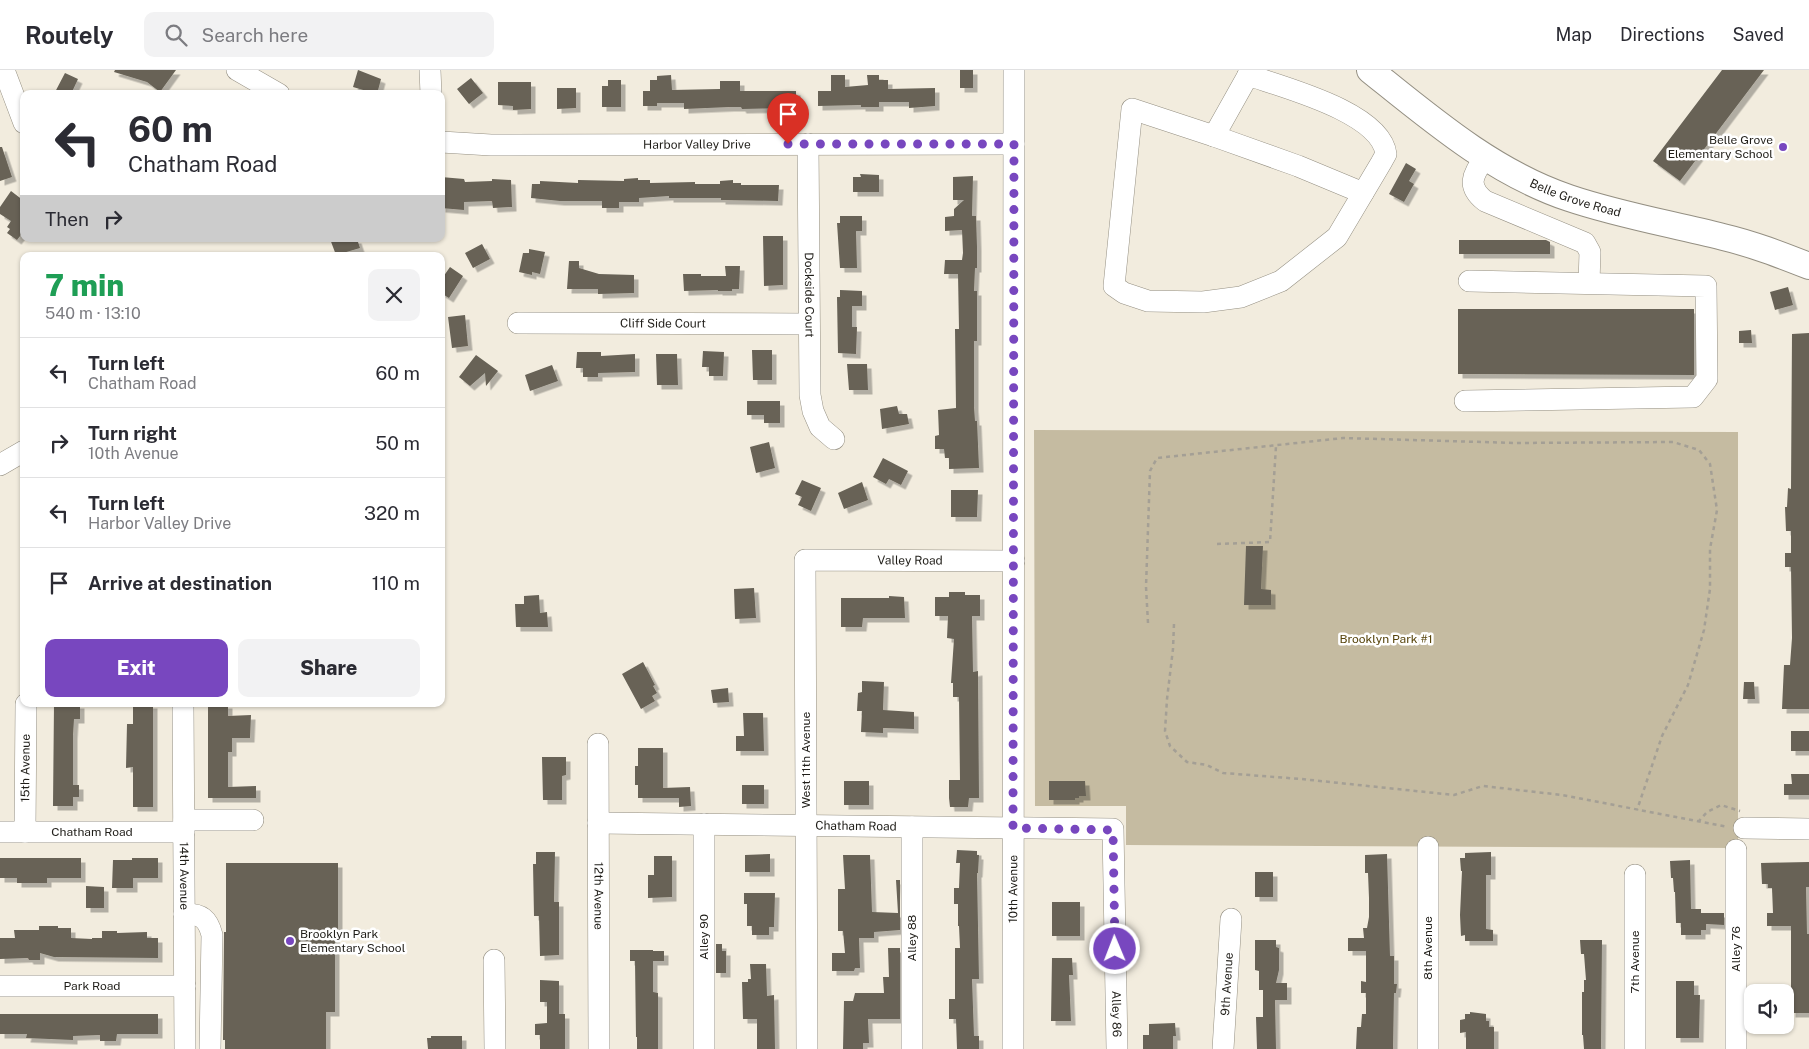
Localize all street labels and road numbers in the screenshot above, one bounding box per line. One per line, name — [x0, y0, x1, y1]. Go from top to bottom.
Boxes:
street label: Harbor Valley Drive — [643, 138, 751, 152]
street label: Belle Grove Road — [1527, 176, 1622, 220]
street label: Dockside Court — [802, 252, 817, 338]
street label: Cliff Side Court — [620, 316, 706, 331]
street label: Valley Road — [877, 553, 943, 568]
street label: West 11th Avenue — [799, 711, 813, 808]
street label: 15th Avenue — [18, 734, 33, 802]
street label: Chatham Road — [815, 819, 897, 833]
street label: Chatham Road — [51, 825, 133, 839]
street label: 14th Avenue — [177, 842, 191, 910]
street label: 10th Avenue — [1006, 855, 1020, 923]
street label: 12th Avenue — [591, 862, 606, 930]
street label: Alley 90 — [697, 914, 711, 960]
street label: Alley 88 — [905, 914, 919, 961]
street label: 8th Avenue — [1421, 916, 1435, 980]
street label: Alley 76 — [1729, 926, 1743, 972]
street label: 7th Avenue — [1628, 930, 1642, 993]
street label: 9th Avenue — [1218, 952, 1236, 1016]
street label: Park Road — [64, 979, 121, 993]
street label: Alley 86 — [1109, 991, 1124, 1037]

